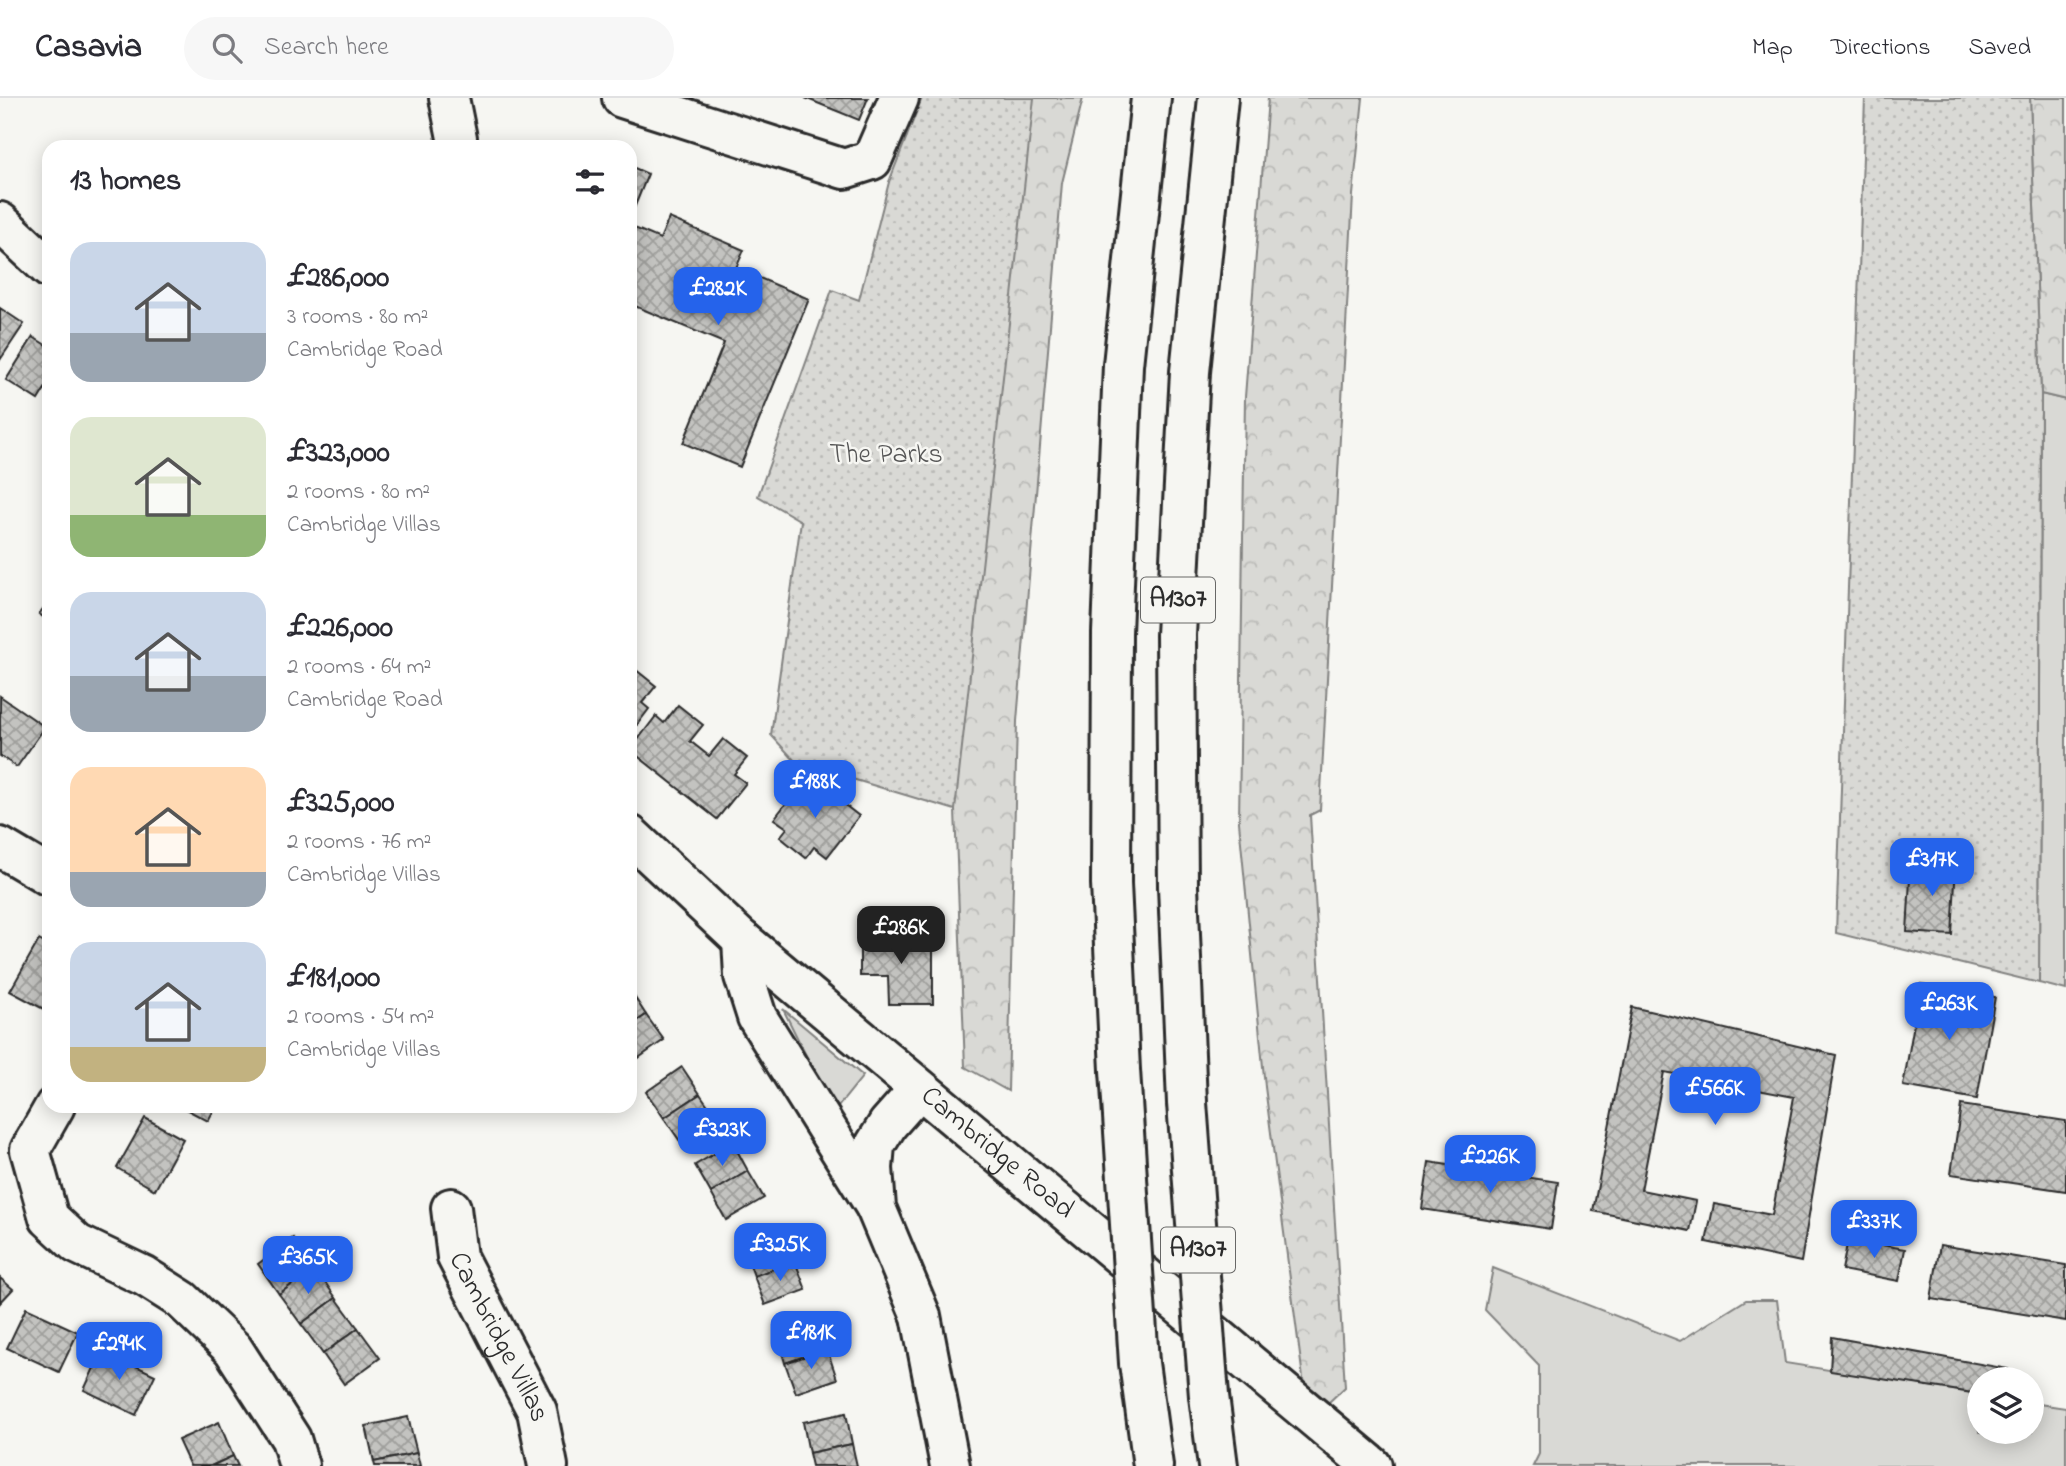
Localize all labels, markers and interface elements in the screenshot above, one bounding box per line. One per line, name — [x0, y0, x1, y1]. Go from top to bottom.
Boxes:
search box — [184, 17, 674, 80]
text: Casavia — [35, 24, 142, 72]
icon: search — [208, 29, 246, 67]
text: Search here — [264, 29, 389, 67]
text: Map — [1752, 31, 1793, 66]
text: Directions — [1831, 31, 1930, 66]
text: Saved — [1968, 31, 2031, 66]
text: 13 homes — [70, 160, 181, 204]
icon: filters — [571, 163, 609, 201]
text: £286,000 — [287, 257, 389, 301]
pin: £282K — [669, 268, 767, 327]
icon: home — [126, 270, 210, 354]
text: £282K — [689, 273, 747, 306]
text: 3 rooms · 80 m² — [287, 301, 428, 334]
text: Cambridge Road — [287, 334, 443, 367]
text: £323,000 — [287, 432, 390, 476]
park label: The Parks — [829, 435, 943, 476]
icon: home — [126, 445, 210, 529]
text: 2 rooms · 80 m² — [287, 476, 430, 509]
text: Cambridge Villas — [287, 509, 441, 542]
road number: A1307 — [1141, 578, 1215, 622]
text: £226,000 — [287, 607, 393, 651]
icon: home — [126, 620, 210, 704]
text: 2 rooms · 64 m² — [287, 651, 431, 684]
text: Cambridge Road — [287, 684, 443, 717]
pin: £188K — [766, 760, 864, 820]
text: £188K — [790, 766, 840, 799]
text: £325,000 — [287, 782, 394, 826]
icon: home — [126, 795, 210, 879]
text: 2 rooms · 76 m² — [287, 826, 431, 859]
pin: £317K — [1883, 838, 1981, 898]
text: £317K — [1906, 844, 1958, 877]
text: Cambridge Villas — [287, 859, 441, 892]
pin: £286K — [852, 906, 950, 966]
text: £286K — [873, 912, 929, 945]
text: £181,000 — [287, 957, 380, 1001]
icon: home — [126, 970, 210, 1054]
pin: £263K — [1900, 982, 1998, 1042]
text: £263K — [1921, 988, 1977, 1021]
text: 2 rooms · 54 m² — [287, 1001, 434, 1034]
text: Cambridge Villas — [287, 1034, 441, 1067]
pin: £566K — [1666, 1068, 1764, 1127]
text: £566K — [1685, 1073, 1745, 1106]
street label: Cambridge Road — [911, 1077, 1083, 1230]
pin: £323K — [673, 1108, 771, 1168]
text: £323K — [694, 1114, 750, 1147]
pin: £226K — [1441, 1136, 1539, 1195]
text: £226K — [1461, 1141, 1519, 1174]
pin: £337K — [1825, 1200, 1923, 1260]
text: £337K — [1847, 1206, 1901, 1239]
pin: £325K — [731, 1224, 829, 1283]
road number: A1307 — [1161, 1228, 1235, 1273]
text: £325K — [750, 1229, 810, 1262]
pin: £365K — [259, 1236, 357, 1296]
text: £365K — [279, 1242, 337, 1275]
street label: Cambridge Villas — [437, 1245, 559, 1425]
pin: £181K — [762, 1312, 860, 1371]
text: £181K — [787, 1317, 835, 1350]
pin: £294K — [70, 1322, 168, 1382]
text: £294K — [92, 1328, 146, 1361]
map controls — [1967, 1367, 2044, 1444]
button: layers — [1967, 1367, 2044, 1444]

